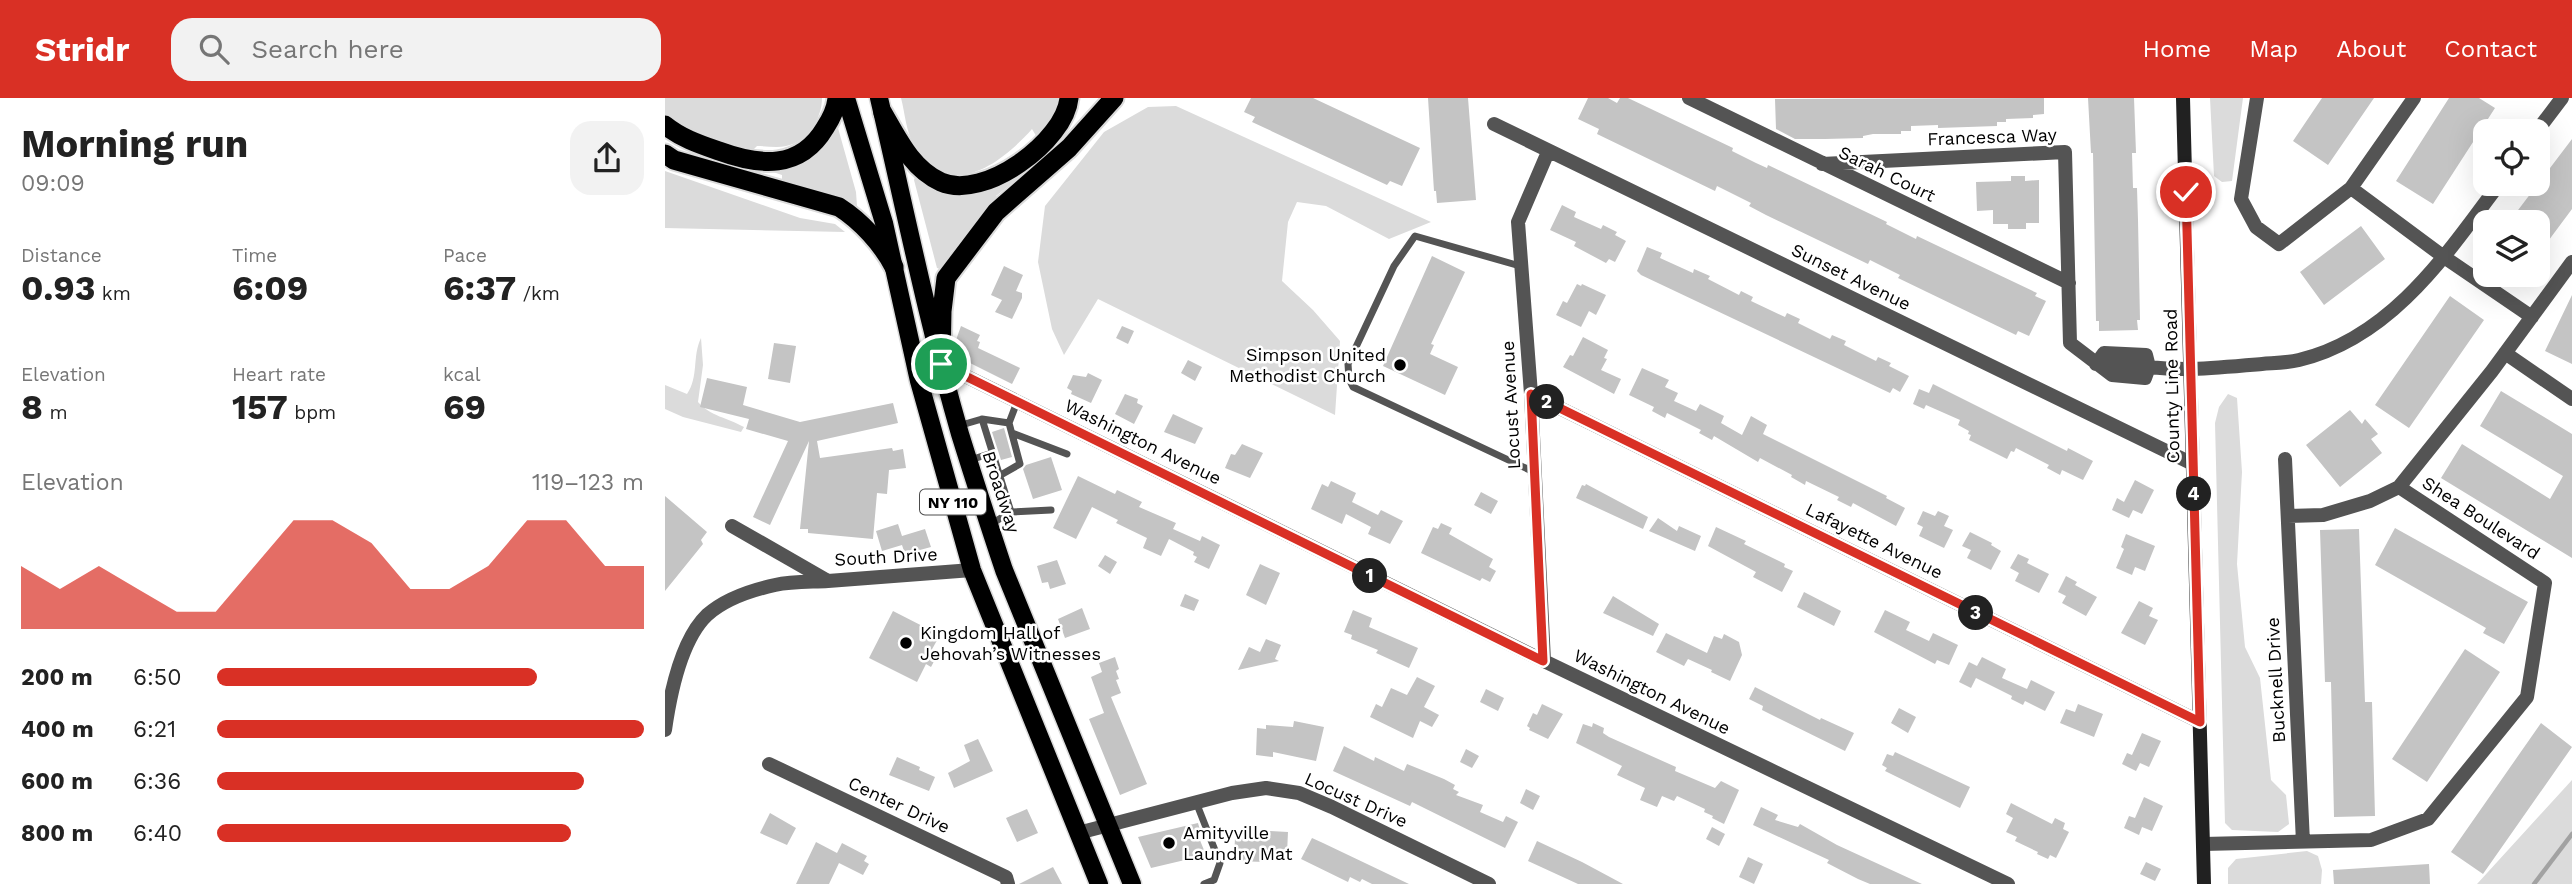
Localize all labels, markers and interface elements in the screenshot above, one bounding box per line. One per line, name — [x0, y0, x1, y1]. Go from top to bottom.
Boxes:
search box — [171, 18, 661, 81]
text: Stridr — [35, 30, 129, 69]
icon: search — [195, 30, 233, 68]
text: Search here — [251, 34, 404, 64]
text: Home — [2143, 35, 2211, 63]
text: Map — [2249, 35, 2298, 63]
text: About — [2336, 35, 2406, 63]
text: Contact — [2444, 35, 2537, 63]
map controls — [2473, 119, 2550, 287]
button: locate — [2473, 119, 2550, 196]
button: share — [570, 121, 644, 195]
text: Morning run — [21, 122, 248, 166]
street label: Francesca Way — [1927, 124, 2058, 149]
street label: Sarah Court — [1836, 141, 1939, 206]
pin — [2156, 162, 2216, 222]
text: 09:09 — [21, 170, 85, 197]
icon: check — [2167, 173, 2205, 211]
button: layers — [2473, 210, 2550, 287]
street label: Sunset Avenue — [1788, 239, 1914, 314]
text: Distance — [21, 244, 102, 267]
text: Time — [232, 244, 277, 267]
text: Pace — [443, 244, 487, 267]
text: 0.93 — [21, 267, 95, 309]
text: 6:09 — [232, 267, 308, 309]
text: 6:37 — [443, 267, 516, 309]
text: km — [95, 282, 131, 305]
text: /km — [516, 282, 560, 305]
street label: County Line Road — [2160, 308, 2183, 464]
pin — [911, 334, 971, 394]
street label: Locust Avenue — [1497, 340, 1524, 470]
place label: Simpson United Methodist Church — [1229, 344, 1386, 386]
icon: arrive — [922, 345, 960, 383]
marker: Simpson United Methodist Church — [1392, 357, 1408, 373]
text: Elevation — [21, 363, 106, 386]
text: Heart rate — [232, 363, 326, 386]
text: kcal — [443, 363, 481, 386]
pin: 2 — [1529, 384, 1565, 420]
text: 8 — [21, 386, 43, 428]
text: 157 — [232, 386, 288, 428]
text: 69 — [443, 386, 486, 428]
text: 2 — [1541, 390, 1552, 413]
street label: Washington Avenue — [1062, 395, 1225, 489]
text: m — [43, 401, 68, 424]
text: bpm — [288, 401, 336, 424]
street label: Broadway — [978, 448, 1025, 536]
text: Elevation — [21, 469, 124, 496]
text: 119–123 m — [532, 469, 644, 496]
street label: Shea Boulevard — [2419, 472, 2544, 563]
pin: 4 — [2177, 476, 2211, 512]
text: 4 — [2187, 482, 2200, 505]
road number: NY 110 — [920, 490, 986, 514]
street label: Lafayette Avenue — [1802, 498, 1946, 583]
street label: South Drive — [834, 543, 938, 570]
pin: 1 — [1353, 559, 1387, 594]
text: 1 — [1365, 564, 1374, 587]
pin: 3 — [1959, 596, 1993, 630]
text: 3 — [1970, 601, 1981, 624]
street label: Bucknell Drive — [2262, 617, 2289, 743]
place label: Kingdom Hall of Jehovah’s Witnesses — [920, 622, 1101, 664]
marker: Kingdom Hall of Jehovah’s Witnesses — [898, 635, 914, 651]
street label: Washington Avenue — [1571, 645, 1734, 739]
text: 200 m — [21, 664, 93, 691]
text: 6:50 — [133, 664, 181, 691]
text: 400 m — [21, 716, 94, 743]
text: 6:21 — [133, 716, 176, 743]
street label: Locust Drive — [1301, 767, 1411, 832]
text: 600 m — [21, 768, 93, 795]
text: 6:36 — [133, 768, 181, 795]
street label: Center Drive — [845, 772, 953, 837]
text: 800 m — [21, 820, 93, 847]
text: 6:40 — [133, 820, 182, 847]
place label: Amityville Laundry Mat — [1183, 822, 1293, 864]
marker: Amityville Laundry Mat — [1161, 835, 1177, 851]

